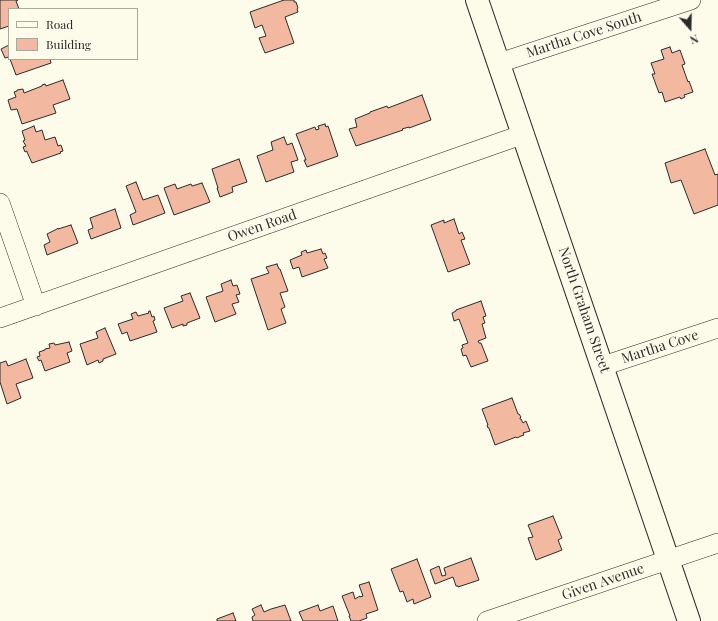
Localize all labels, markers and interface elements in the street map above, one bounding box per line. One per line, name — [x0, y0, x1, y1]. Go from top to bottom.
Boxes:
legend — [8, 8, 138, 60]
street label: Martha Cove South — [524, 8, 644, 62]
north arrow — [670, 8, 710, 48]
text: Road — [46, 16, 73, 32]
text: N — [688, 31, 701, 48]
text: Building — [46, 36, 91, 52]
street label: Owen Road — [225, 206, 299, 246]
street label: North Graham Street — [555, 245, 613, 375]
street label: Martha Cove — [619, 327, 701, 367]
street label: Given Avenue — [560, 560, 646, 604]

